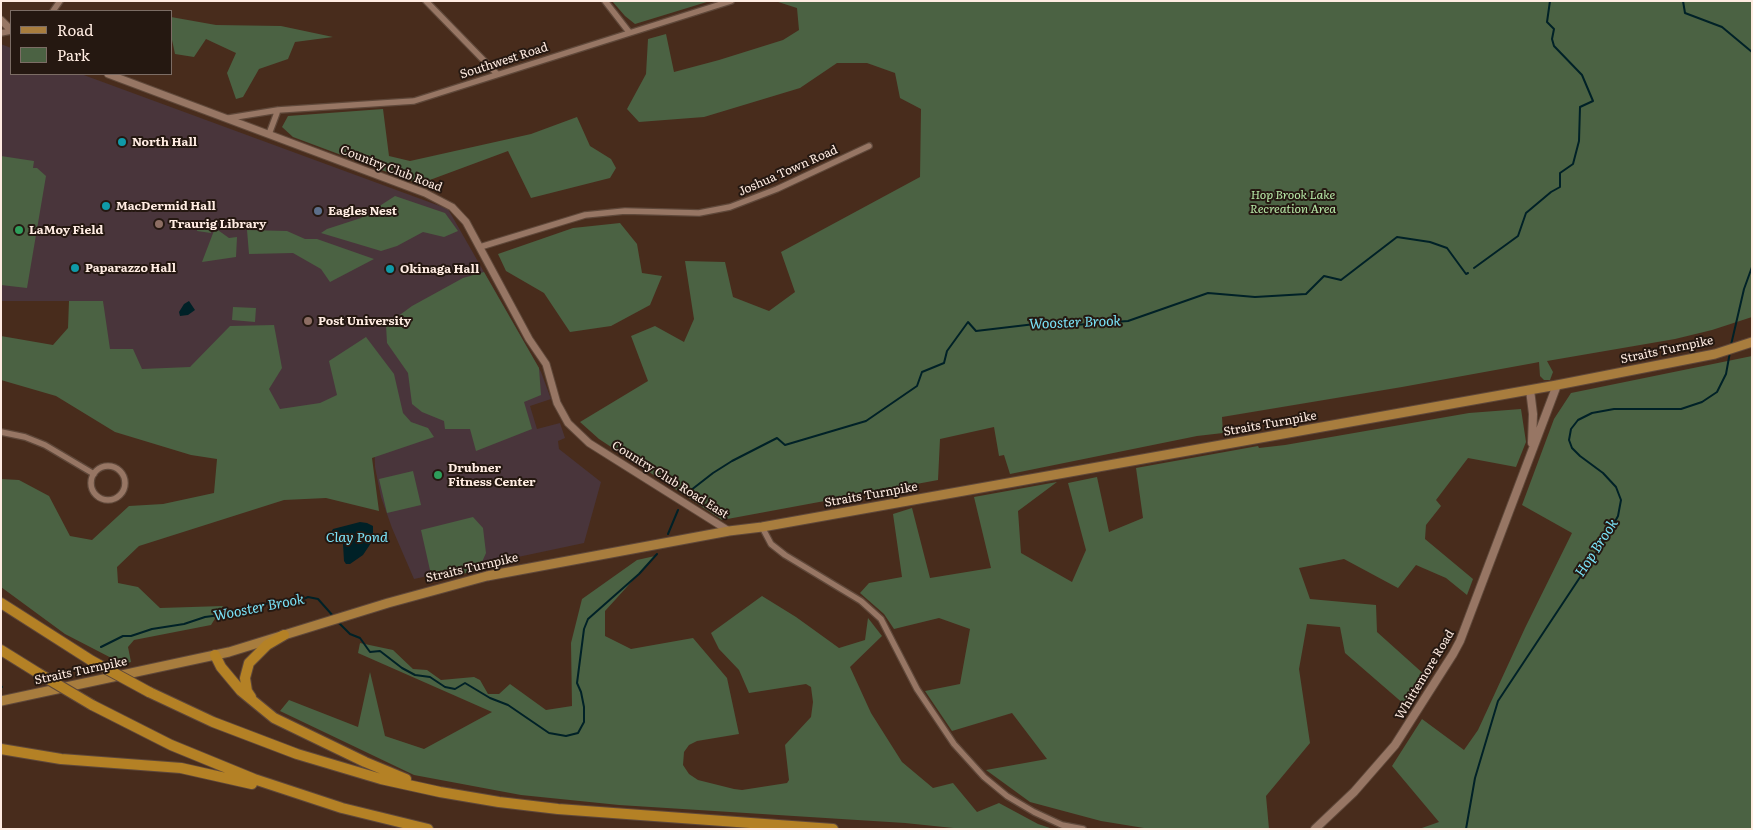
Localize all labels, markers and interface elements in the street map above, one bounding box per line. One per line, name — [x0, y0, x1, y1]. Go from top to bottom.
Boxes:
legend — [10, 10, 172, 75]
text: Road — [57, 18, 93, 41]
street label: Southwest Road — [458, 40, 550, 82]
text: Park — [57, 43, 90, 66]
place label: North Hall — [132, 135, 197, 149]
marker: North Hall — [116, 136, 128, 148]
street label: Country Club Road — [338, 143, 444, 195]
street label: Joshua Town Road — [736, 143, 840, 199]
park label: Hop Brook Lake Recreation Area — [1250, 188, 1336, 216]
place label: MacDermid Hall — [116, 199, 216, 213]
marker: MacDermid Hall — [100, 200, 112, 212]
place label: Eagles Nest — [328, 204, 397, 218]
marker: Eagles Nest — [312, 205, 324, 217]
place label: Traurig Library — [169, 217, 266, 231]
marker: Traurig Library — [153, 218, 165, 230]
place label: LaMoy Field — [29, 223, 103, 237]
marker: LaMoy Field — [13, 224, 25, 236]
place label: Paparazzo Hall — [85, 261, 176, 275]
marker: Paparazzo Hall — [69, 262, 81, 274]
place label: Okinaga Hall — [400, 262, 479, 276]
marker: Okinaga Hall — [384, 263, 396, 275]
water label: Wooster Brook — [1029, 313, 1121, 333]
place label: Post University — [318, 314, 411, 328]
marker: Post University — [302, 315, 314, 327]
street label: Straits Turnpike — [1619, 333, 1715, 367]
street label: Straits Turnpike — [1222, 409, 1318, 439]
street label: Country Club Road East — [609, 438, 731, 522]
place label: Drubner Fitness Center — [448, 461, 536, 489]
marker: Drubner Fitness Center — [432, 469, 444, 481]
street label: Straits Turnpike — [823, 480, 919, 510]
water label: Hop Brook — [1572, 516, 1622, 580]
water label: Clay Pond — [326, 530, 388, 546]
street label: Straits Turnpike — [424, 550, 520, 586]
water label: Wooster Brook — [212, 591, 306, 625]
street label: Whittemore Road — [1393, 627, 1457, 723]
street label: Straits Turnpike — [33, 654, 129, 688]

